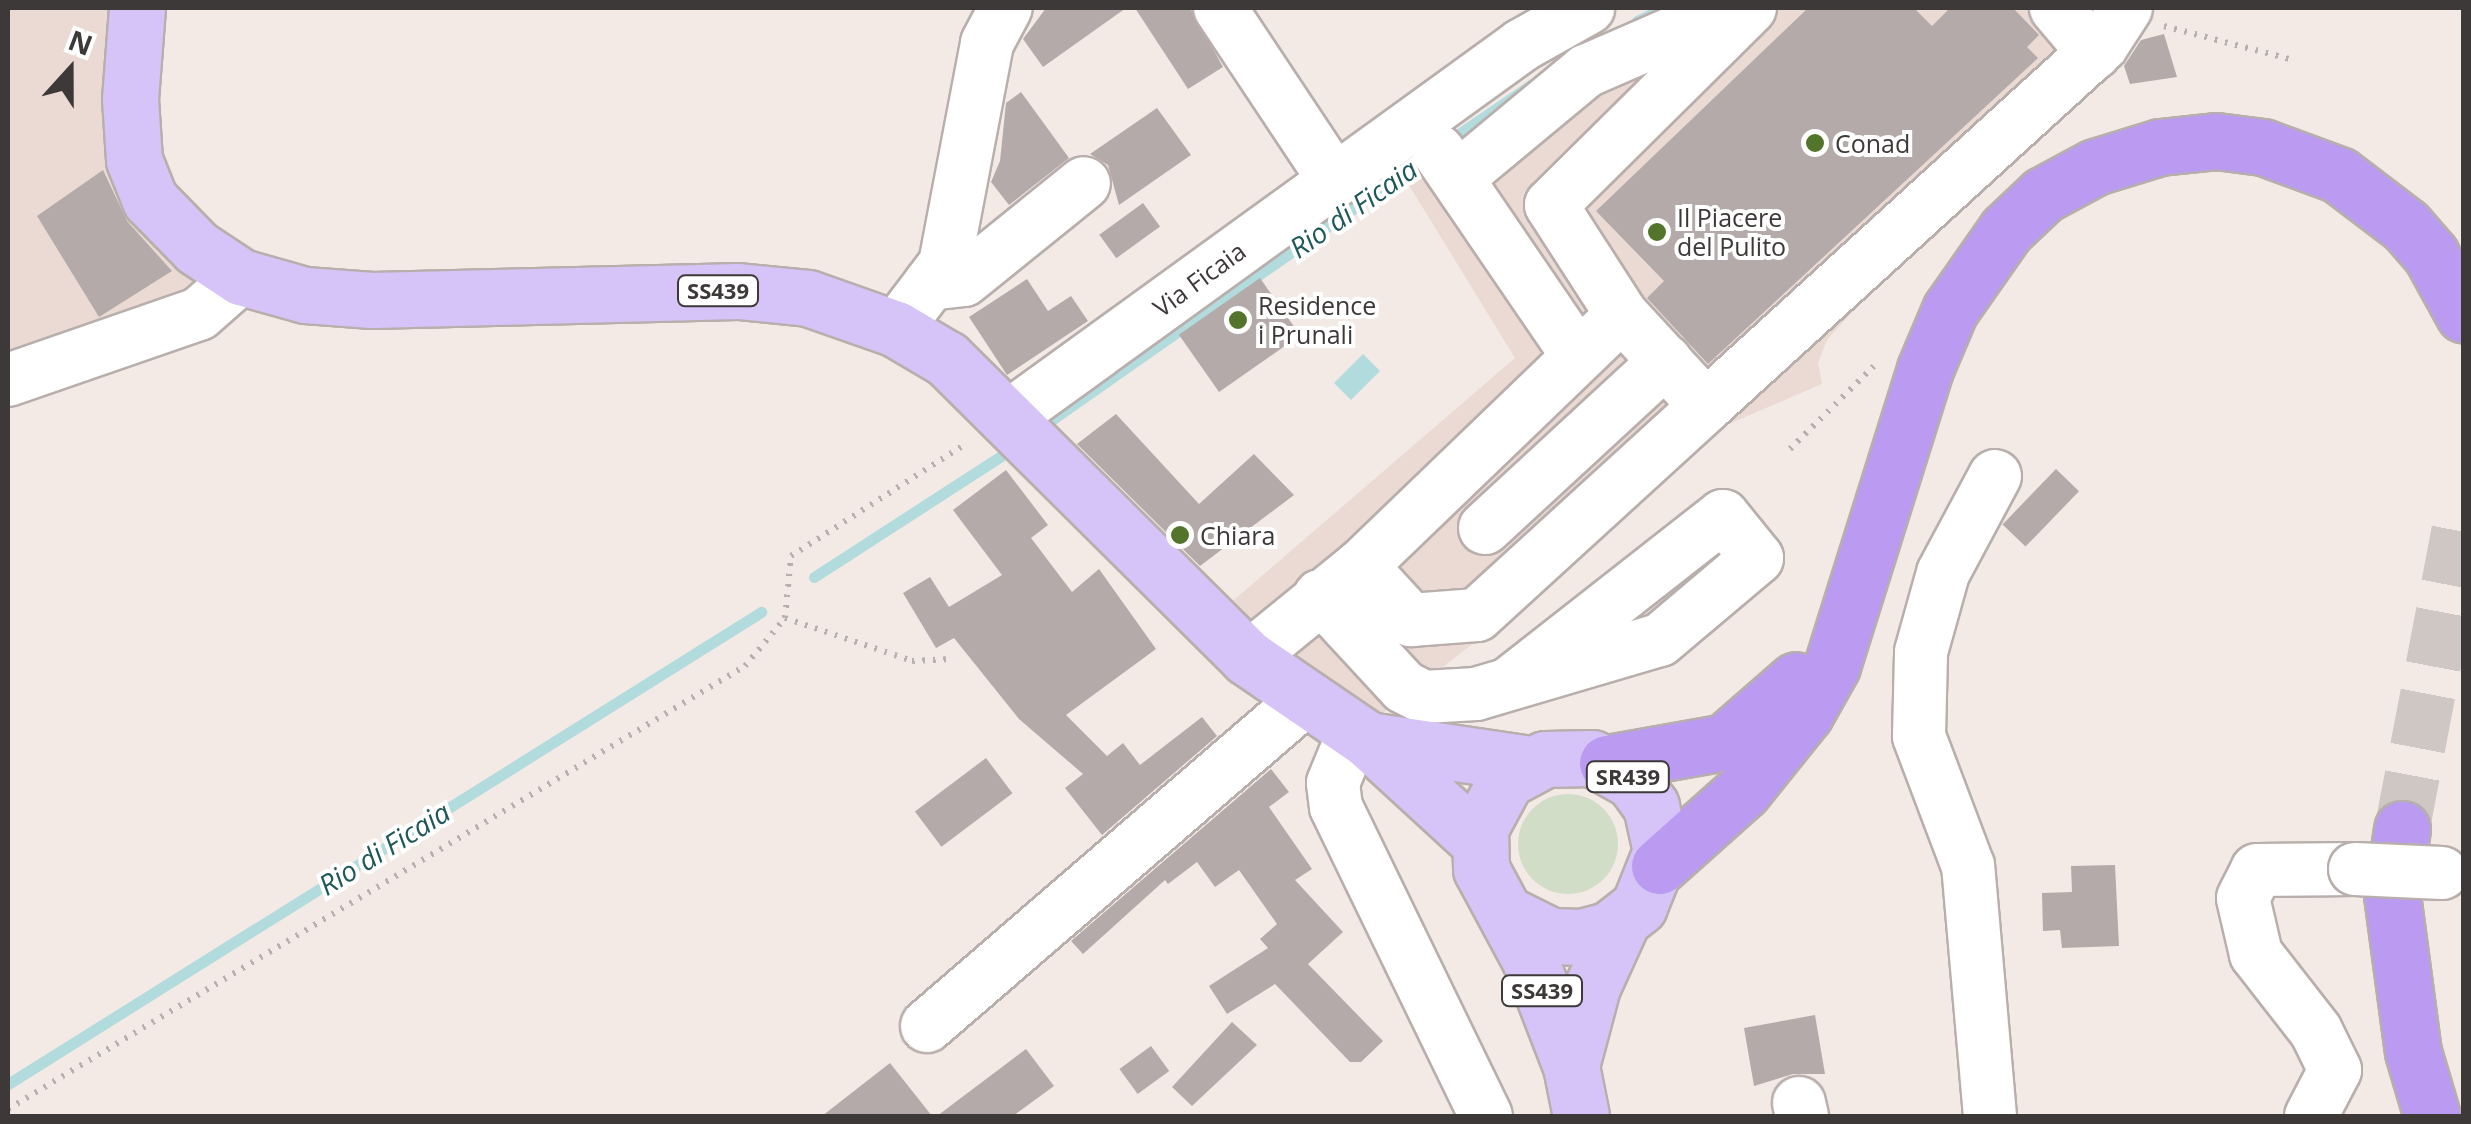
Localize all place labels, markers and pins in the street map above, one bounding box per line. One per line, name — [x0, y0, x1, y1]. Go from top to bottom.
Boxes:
place label: Conad — [1835, 128, 1910, 158]
marker: Conad — [1804, 132, 1826, 154]
place label: Il Piacere del Pulito — [1677, 203, 1786, 262]
marker: Il Piacere del Pulito — [1646, 221, 1668, 243]
place label: Residence i Prunali — [1258, 291, 1376, 350]
marker: Residence i Prunali — [1227, 309, 1249, 331]
place label: Chiara — [1200, 520, 1275, 550]
marker: Chiara — [1169, 524, 1191, 546]

